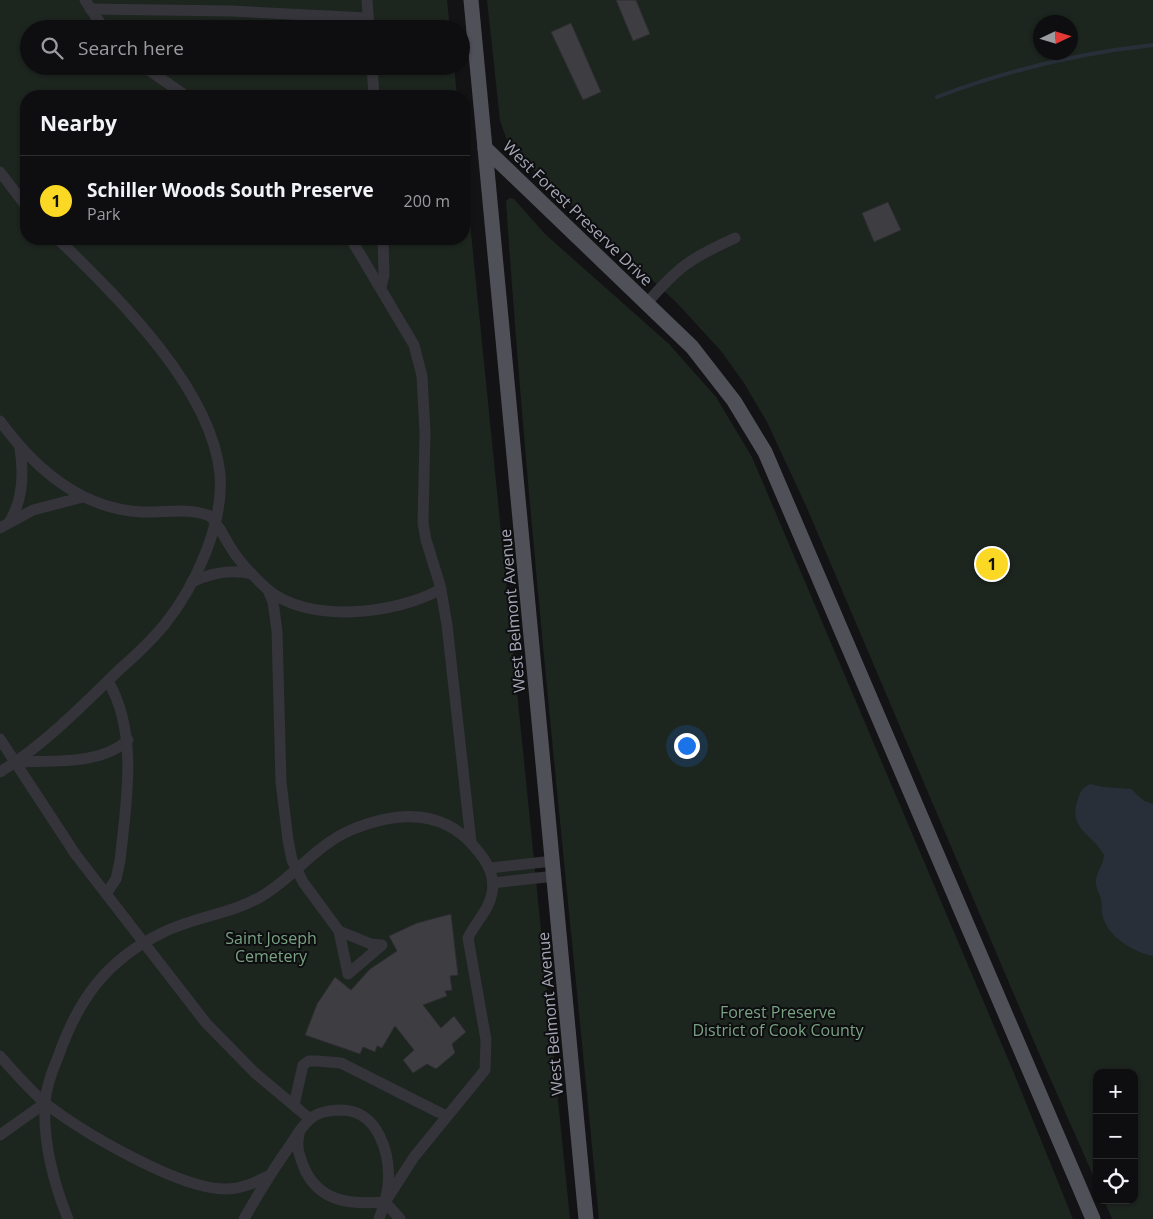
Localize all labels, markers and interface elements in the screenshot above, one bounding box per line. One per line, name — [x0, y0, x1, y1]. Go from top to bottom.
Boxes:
north arrow — [1033, 15, 1078, 60]
search box — [20, 20, 470, 75]
icon: search — [38, 34, 66, 62]
text: Search here — [78, 35, 184, 61]
text: Nearby — [40, 109, 117, 137]
street label: West Forest Preserve Drive — [498, 135, 658, 291]
text: Schiller Woods South Preserve — [87, 177, 374, 203]
text: 1 — [51, 190, 61, 212]
text: 200 m — [404, 190, 450, 212]
text: Park — [87, 203, 120, 225]
street label: West Belmont Avenue — [494, 528, 530, 694]
pin: 1 — [976, 545, 1008, 583]
your location — [674, 733, 700, 759]
park label: Saint Joseph Cemetery — [225, 927, 317, 967]
street label: West Belmont Avenue — [532, 931, 568, 1097]
park label: Forest Preserve District of Cook County — [692, 1001, 865, 1041]
map controls — [1093, 1069, 1138, 1204]
button: + — [1093, 1069, 1138, 1114]
button: − — [1093, 1114, 1138, 1159]
button: locate — [1093, 1159, 1138, 1204]

